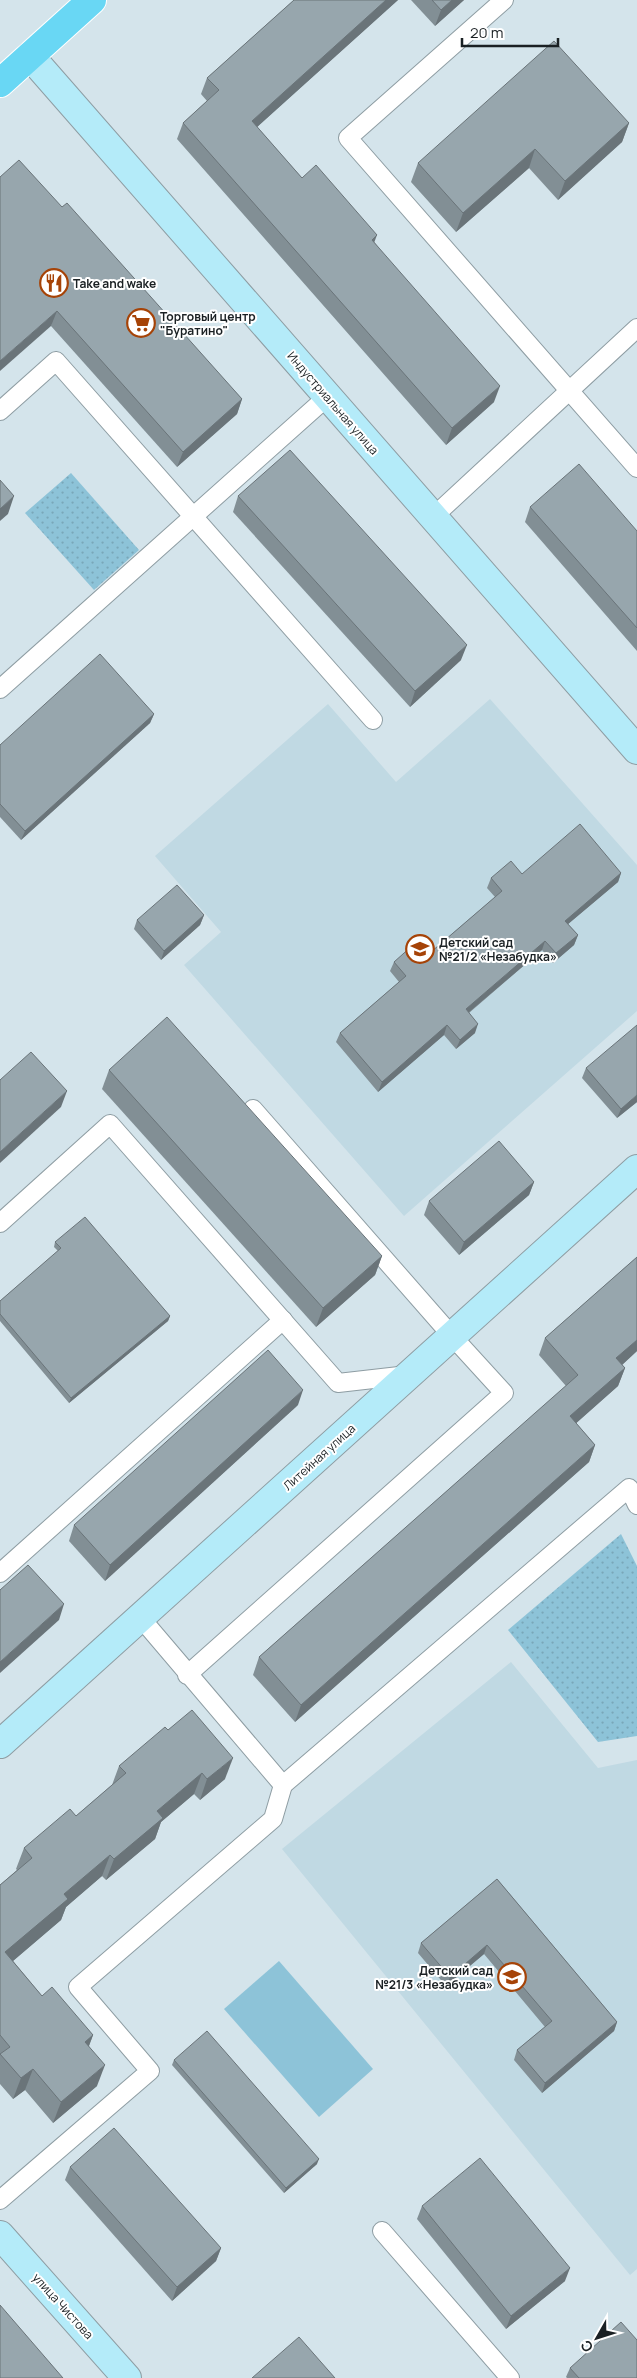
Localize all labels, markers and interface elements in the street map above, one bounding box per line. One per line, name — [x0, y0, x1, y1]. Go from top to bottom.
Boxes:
scale bar — [462, 15, 558, 47]
text: 20 m — [470, 22, 503, 43]
restaurant icon: Take and wake — [39, 268, 69, 298]
place label: Take and wake — [73, 275, 156, 292]
supermarket icon: Торговый центр "Буратино" — [126, 308, 156, 338]
place label: Торговый центр "Буратино" — [160, 308, 256, 339]
street label: Индустриальная улица — [283, 348, 383, 458]
school or university icon: Детский сад №21/2 «Незабудка» — [405, 934, 435, 964]
place label: Детский сад №21/2 «Незабудка» — [439, 934, 557, 965]
street label: Литейная улица — [279, 1420, 359, 1494]
place label: Детский сад №21/3 «Незабудка» — [375, 1962, 493, 1993]
school or university icon: Детский сад №21/3 «Незабудка» — [497, 1962, 527, 1992]
street label: улица Чистова — [29, 2269, 97, 2343]
north arrow — [572, 2313, 622, 2363]
text: С — [576, 2336, 597, 2356]

